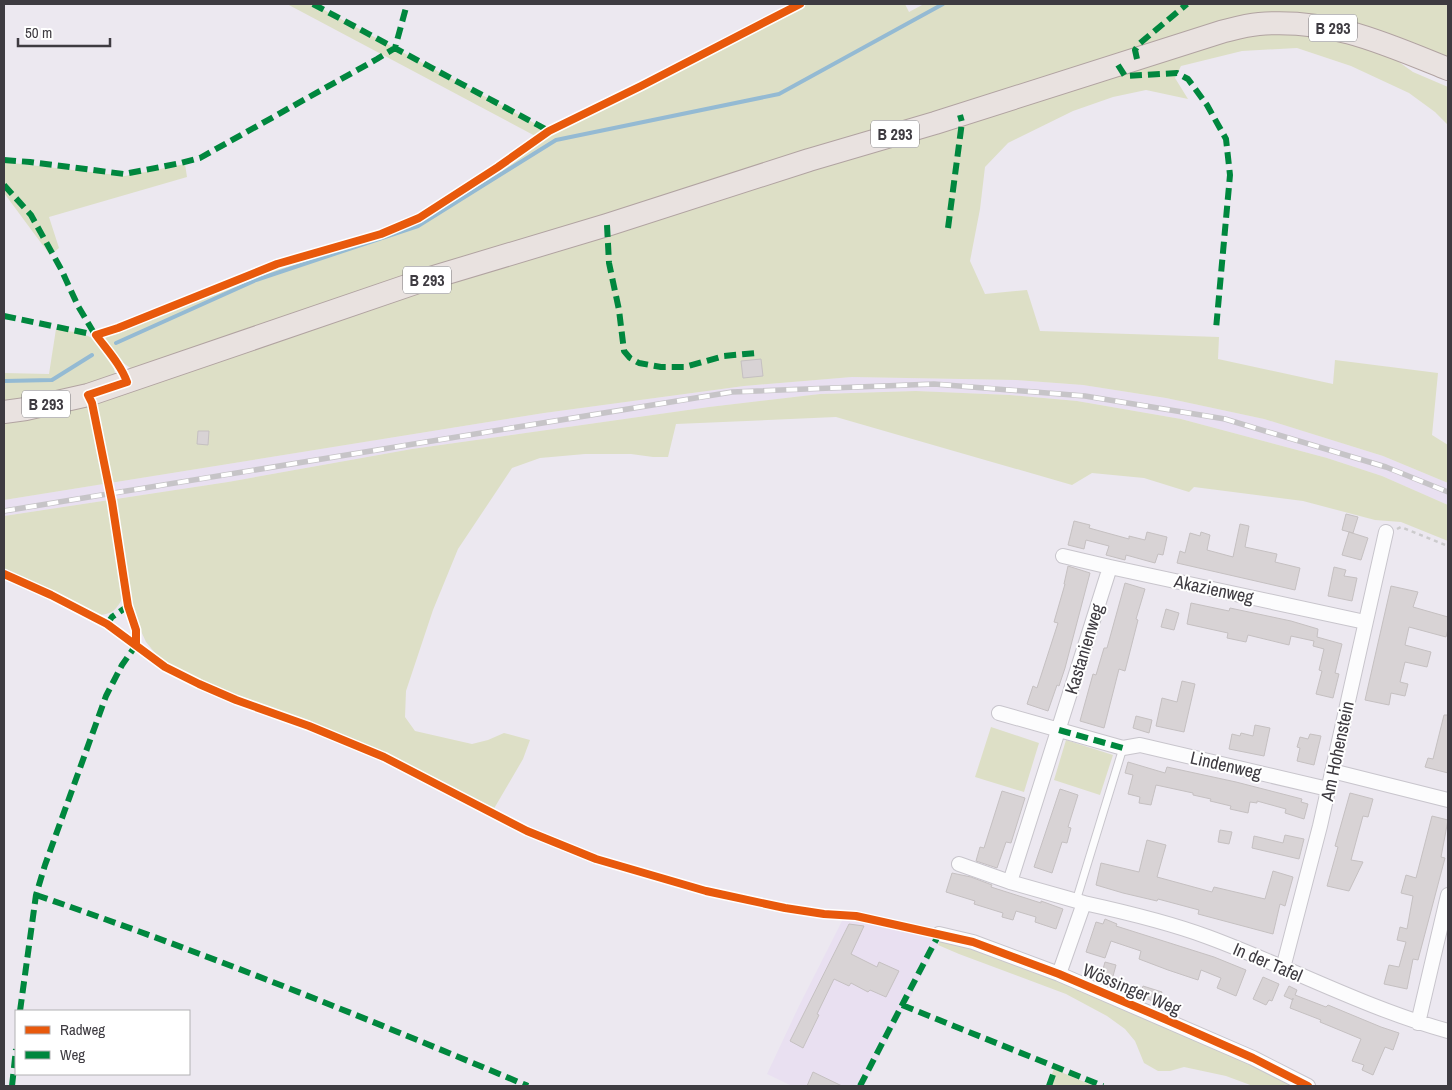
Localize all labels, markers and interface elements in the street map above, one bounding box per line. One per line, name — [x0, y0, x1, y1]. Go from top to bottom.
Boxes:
road number: B 293 — [1309, 14, 1357, 42]
scale bar — [18, 15, 110, 47]
text: 50 m — [25, 22, 52, 43]
road number: B 293 — [871, 120, 919, 148]
road number: B 293 — [403, 266, 451, 294]
road number: B 293 — [22, 390, 70, 418]
street label: Akazienweg — [1171, 568, 1257, 610]
street label: Kastanienweg — [1058, 600, 1110, 697]
street label: Am Hohenstein — [1314, 699, 1360, 804]
street label: Lindenweg — [1188, 745, 1265, 785]
street label: In der Tafel — [1229, 936, 1307, 988]
street label: Wössinger Weg — [1079, 957, 1186, 1021]
legend — [15, 1010, 190, 1075]
text: Radweg — [60, 1019, 105, 1040]
text: Weg — [60, 1044, 85, 1065]

